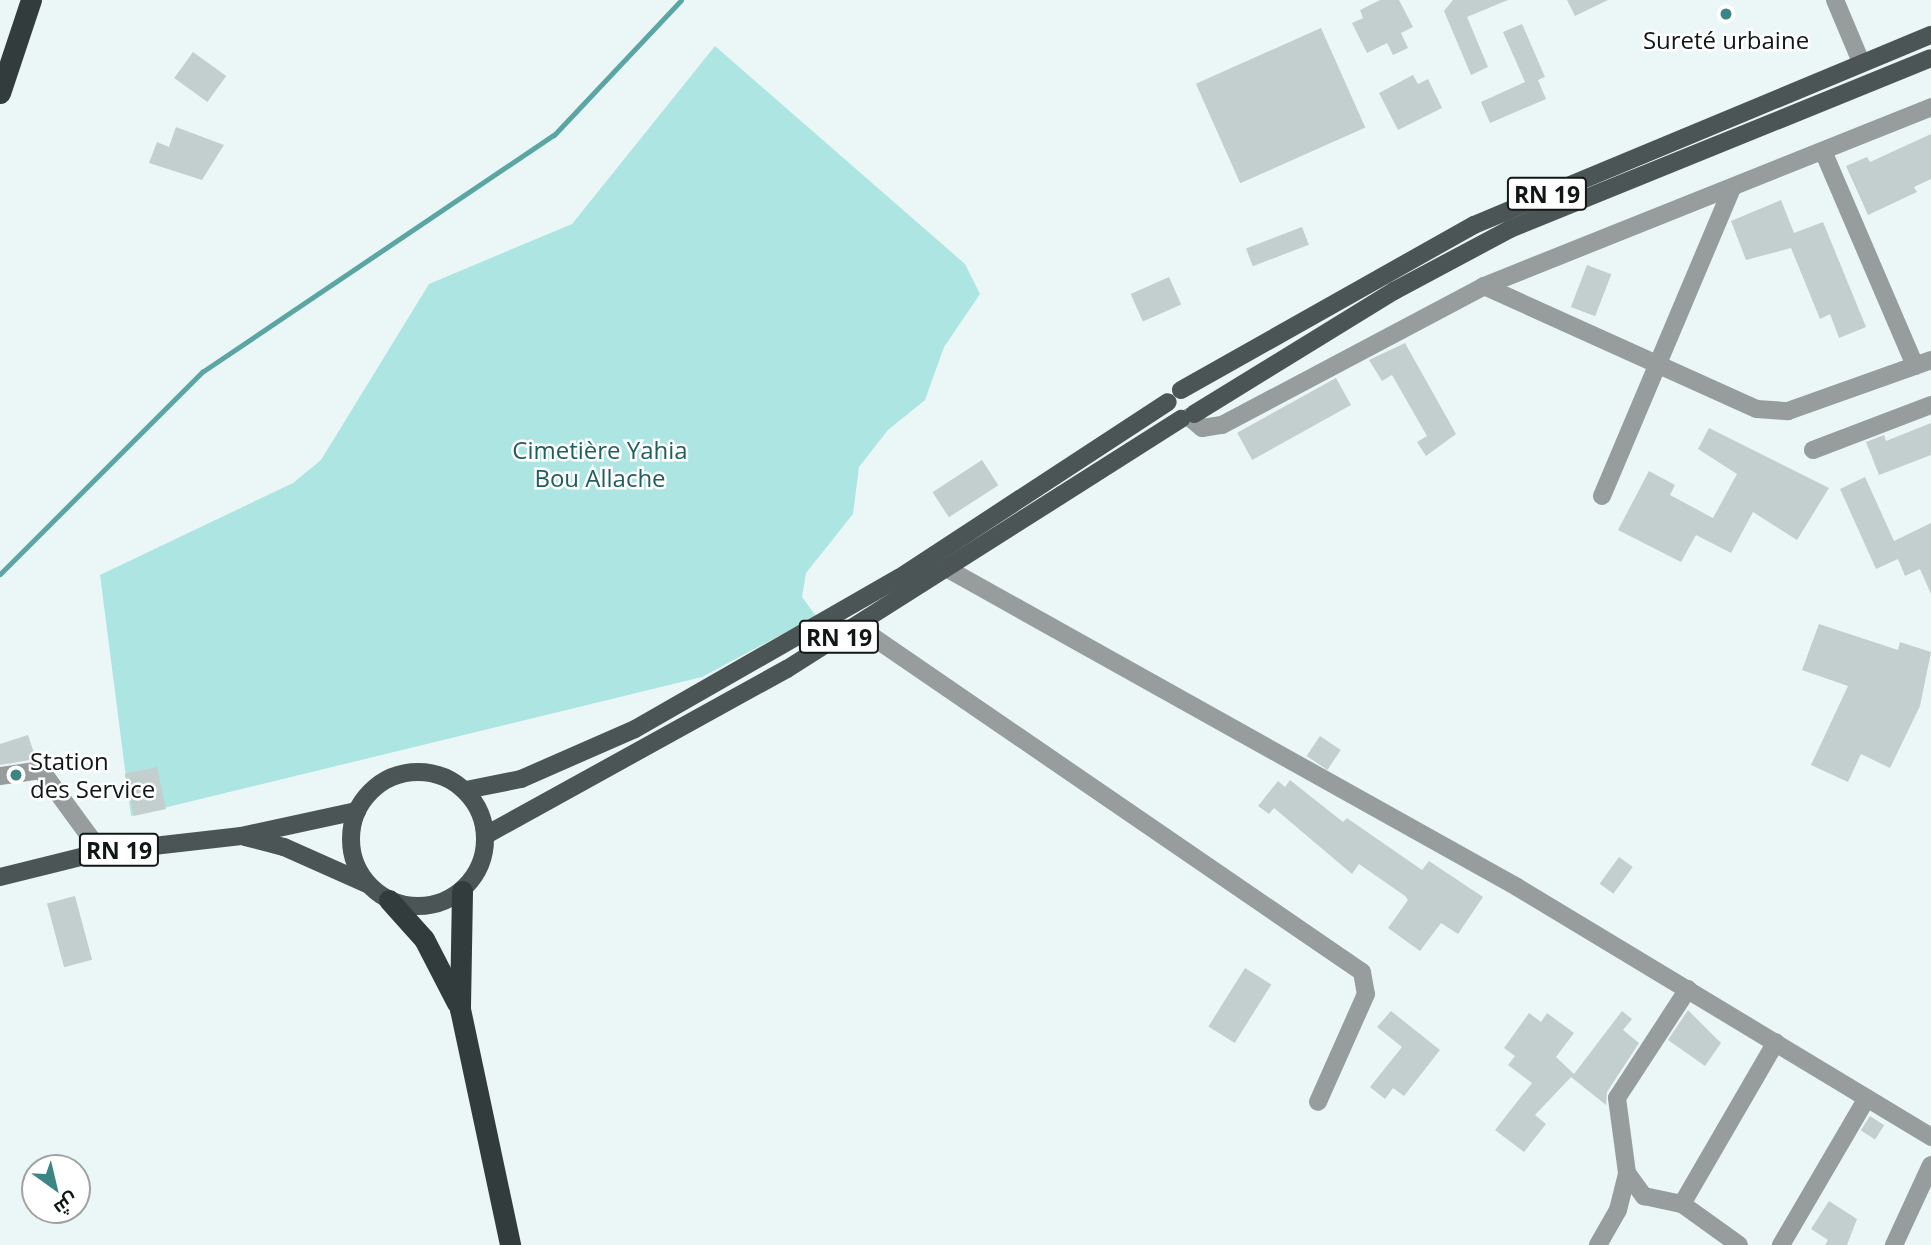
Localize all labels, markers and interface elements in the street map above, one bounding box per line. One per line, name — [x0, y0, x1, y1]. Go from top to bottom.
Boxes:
marker: Sureté urbaine — [1718, 6, 1734, 22]
place label: Sureté urbaine — [1643, 26, 1809, 54]
road number: RN 19 — [1507, 174, 1587, 214]
park label: Cimetière Yahia Bou Allache — [512, 436, 688, 492]
road number: RN 19 — [799, 618, 879, 656]
place label: Station des Service — [30, 747, 155, 803]
marker: Station des Service — [8, 767, 24, 783]
road number: RN 19 — [79, 830, 159, 870]
north arrow — [21, 1154, 91, 1224]
text: ش — [49, 1187, 84, 1222]

